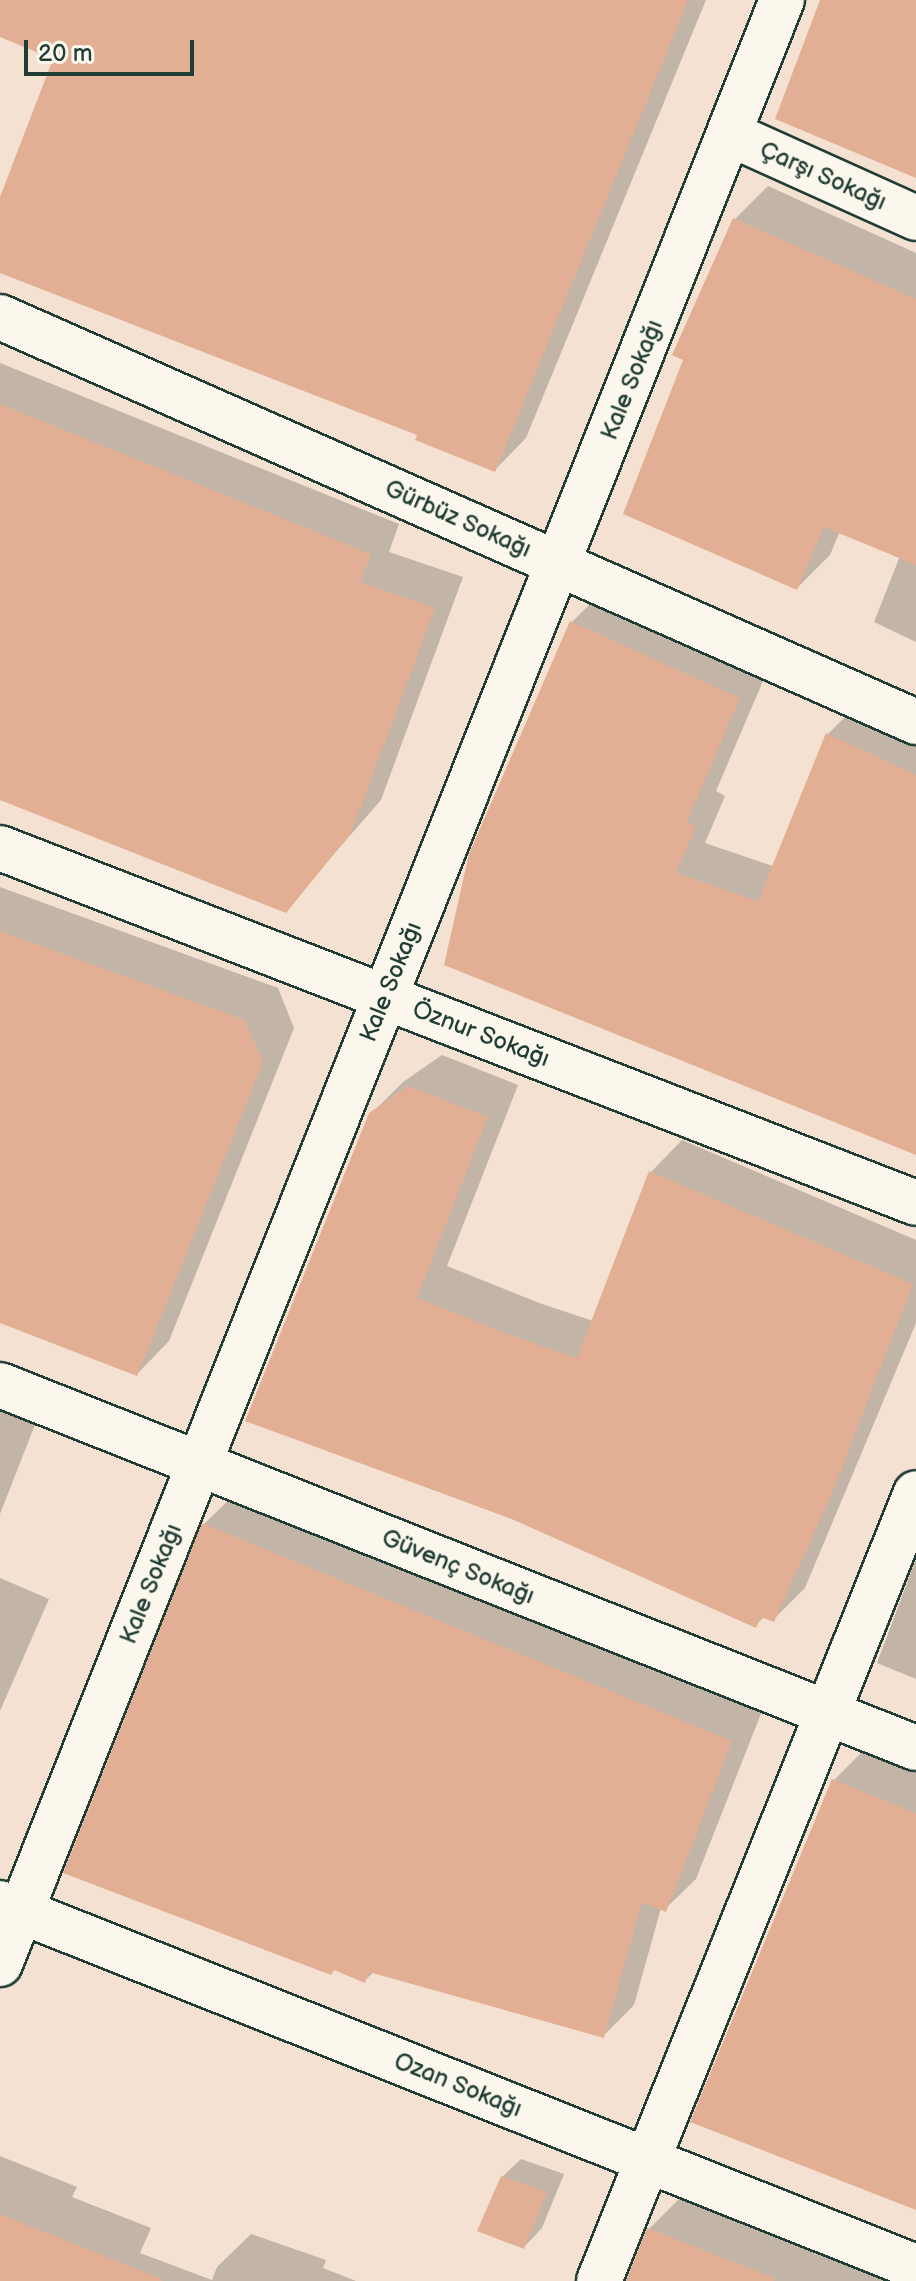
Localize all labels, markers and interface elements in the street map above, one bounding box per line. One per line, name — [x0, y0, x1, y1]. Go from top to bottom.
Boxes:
scale bar — [28, 24, 198, 74]
text: 20 m — [38, 39, 93, 68]
street label: Çarşı Sokağı — [755, 135, 891, 217]
street label: Kale Sokağı — [595, 316, 669, 444]
street label: Gürbüz Sokağı — [380, 474, 536, 564]
street label: Kale Sokağı — [354, 918, 428, 1046]
street label: Öznur Sokağı — [408, 995, 554, 1073]
street label: Kale Sokağı — [114, 1520, 188, 1648]
street label: Güvenç Sokağı — [377, 1523, 539, 1611]
street label: Ozan Sokağı — [390, 2046, 526, 2124]

